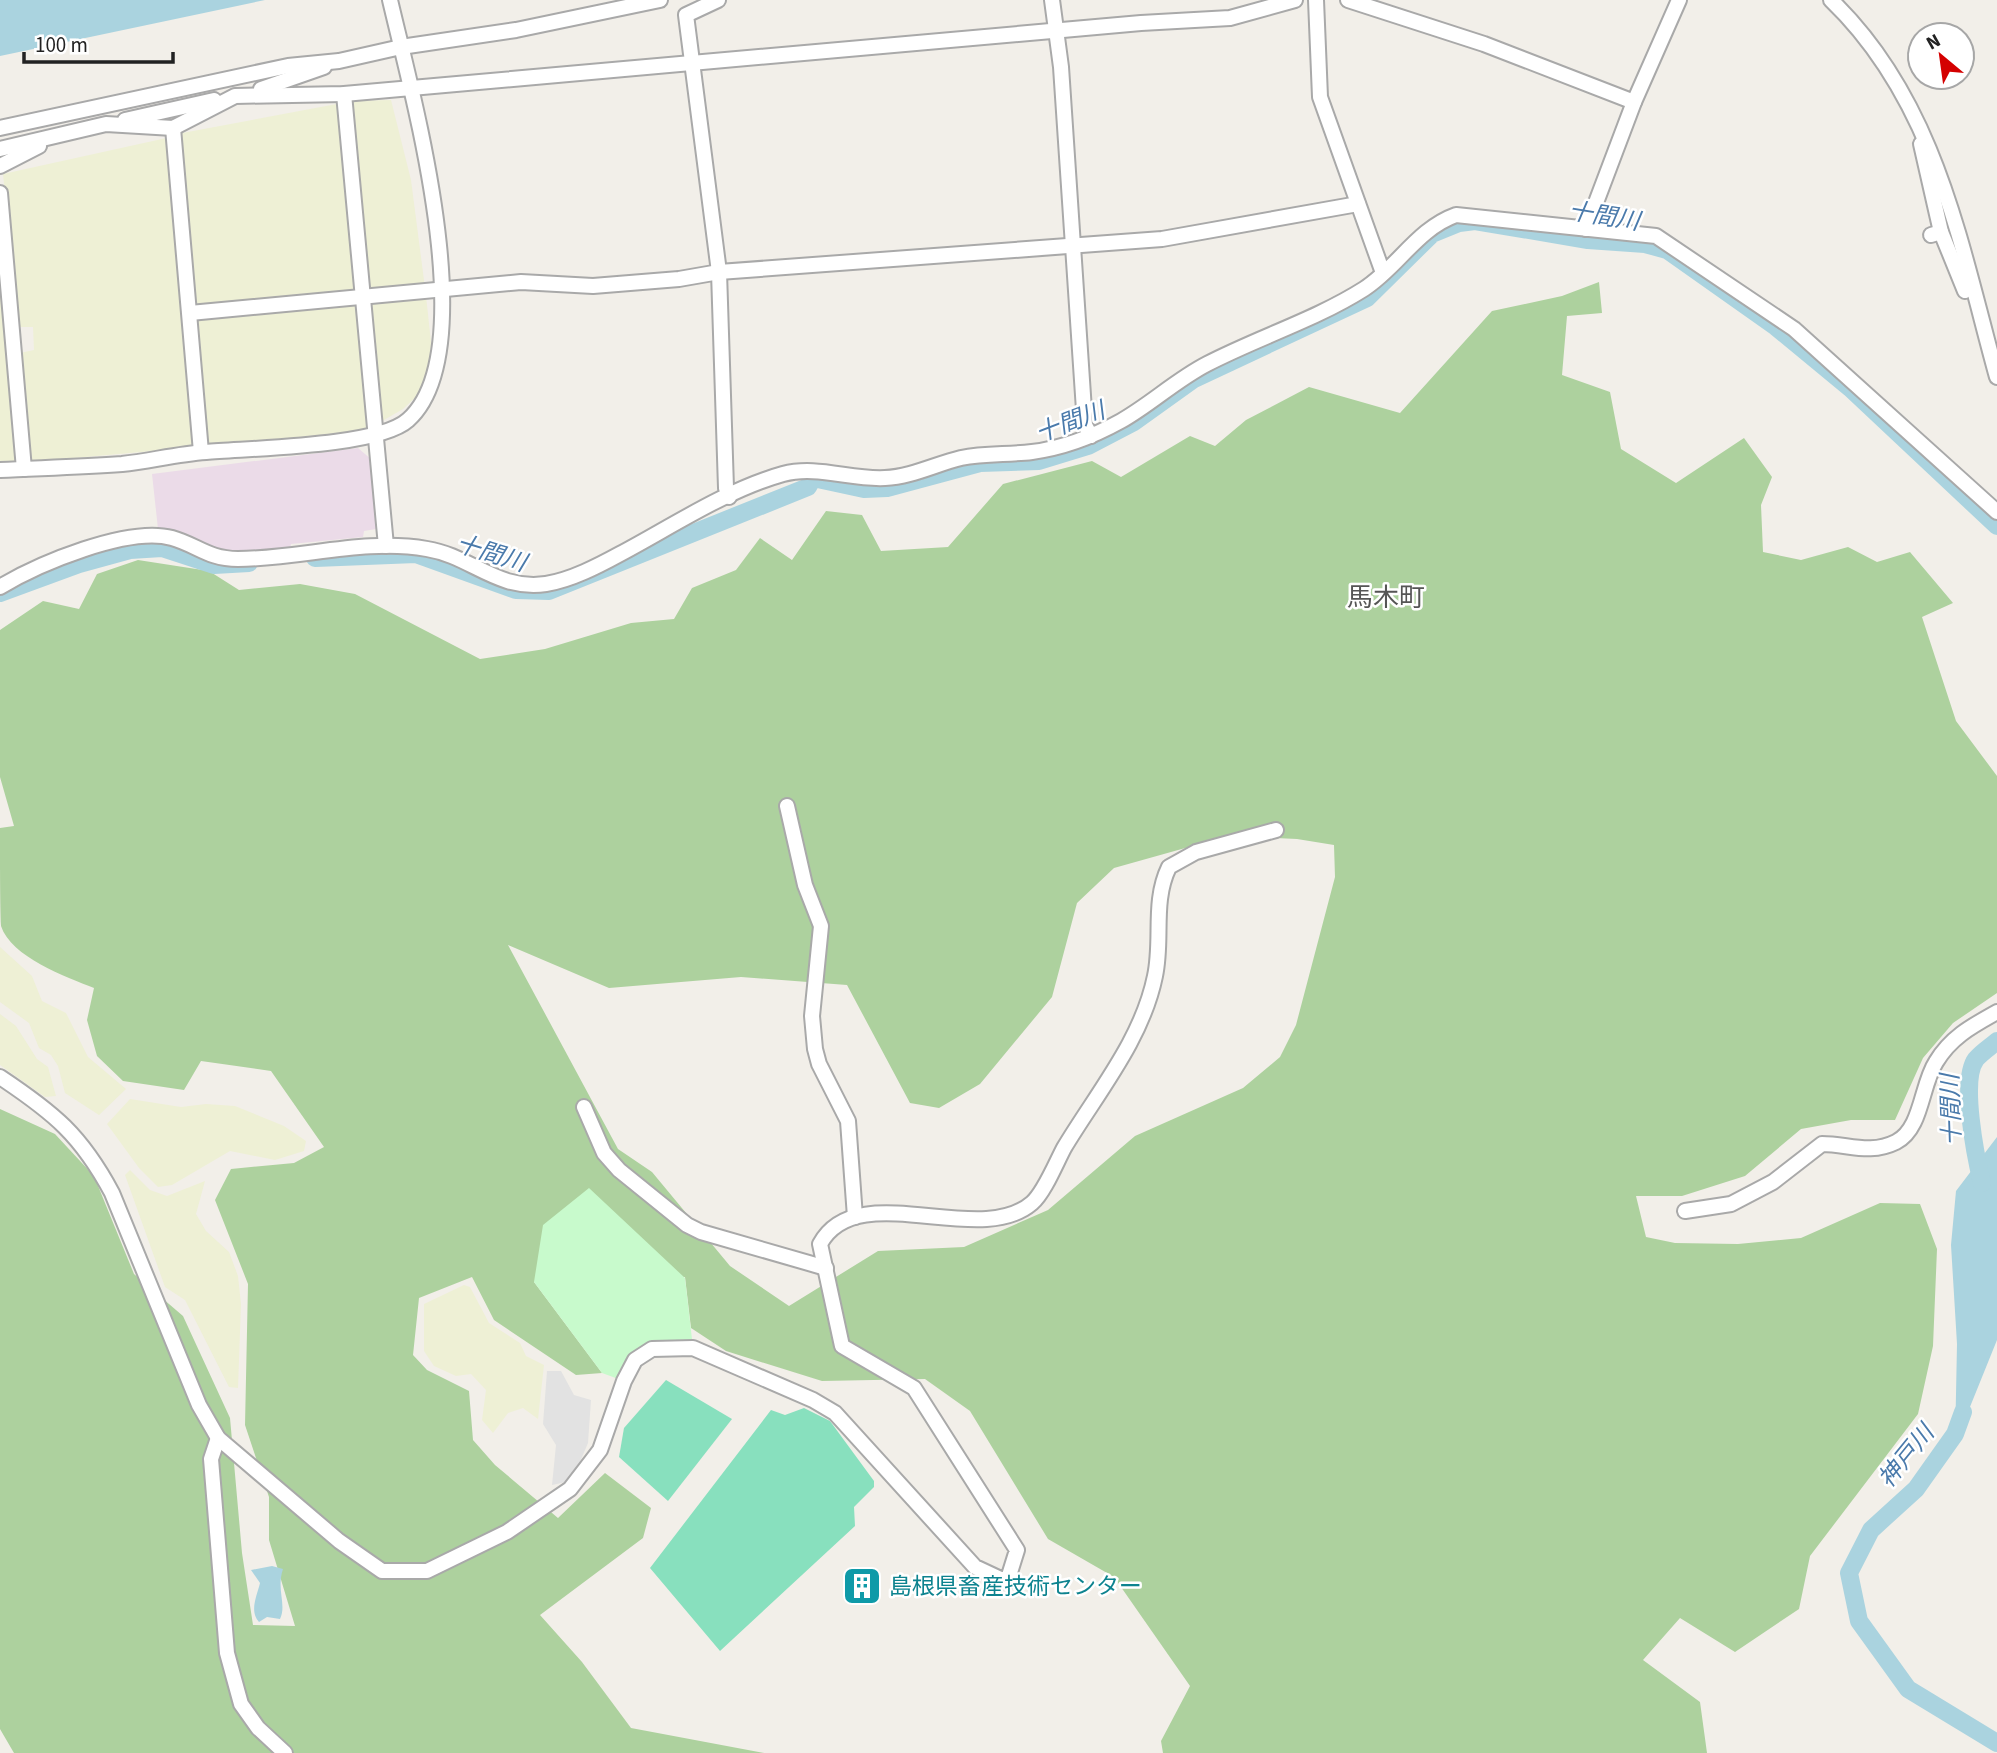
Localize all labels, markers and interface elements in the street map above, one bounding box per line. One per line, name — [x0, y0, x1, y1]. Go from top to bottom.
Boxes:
scale bar — [24, 21, 173, 65]
north arrow — [1906, 21, 1976, 91]
text: N — [1921, 28, 1946, 57]
text: 100 m — [35, 30, 88, 60]
water label: 十間川 — [1566, 194, 1645, 240]
water label: 十間川 — [1030, 392, 1113, 452]
water label: 十間川 — [451, 526, 533, 582]
district label: 馬木町 — [1347, 579, 1425, 616]
water label: 十間川 — [1933, 1070, 1970, 1147]
water label: 神戸川 — [1870, 1415, 1945, 1495]
building icon: 島根県畜産技術センター — [841, 1565, 883, 1607]
place label: 島根県畜産技術センター — [889, 1570, 1142, 1603]

